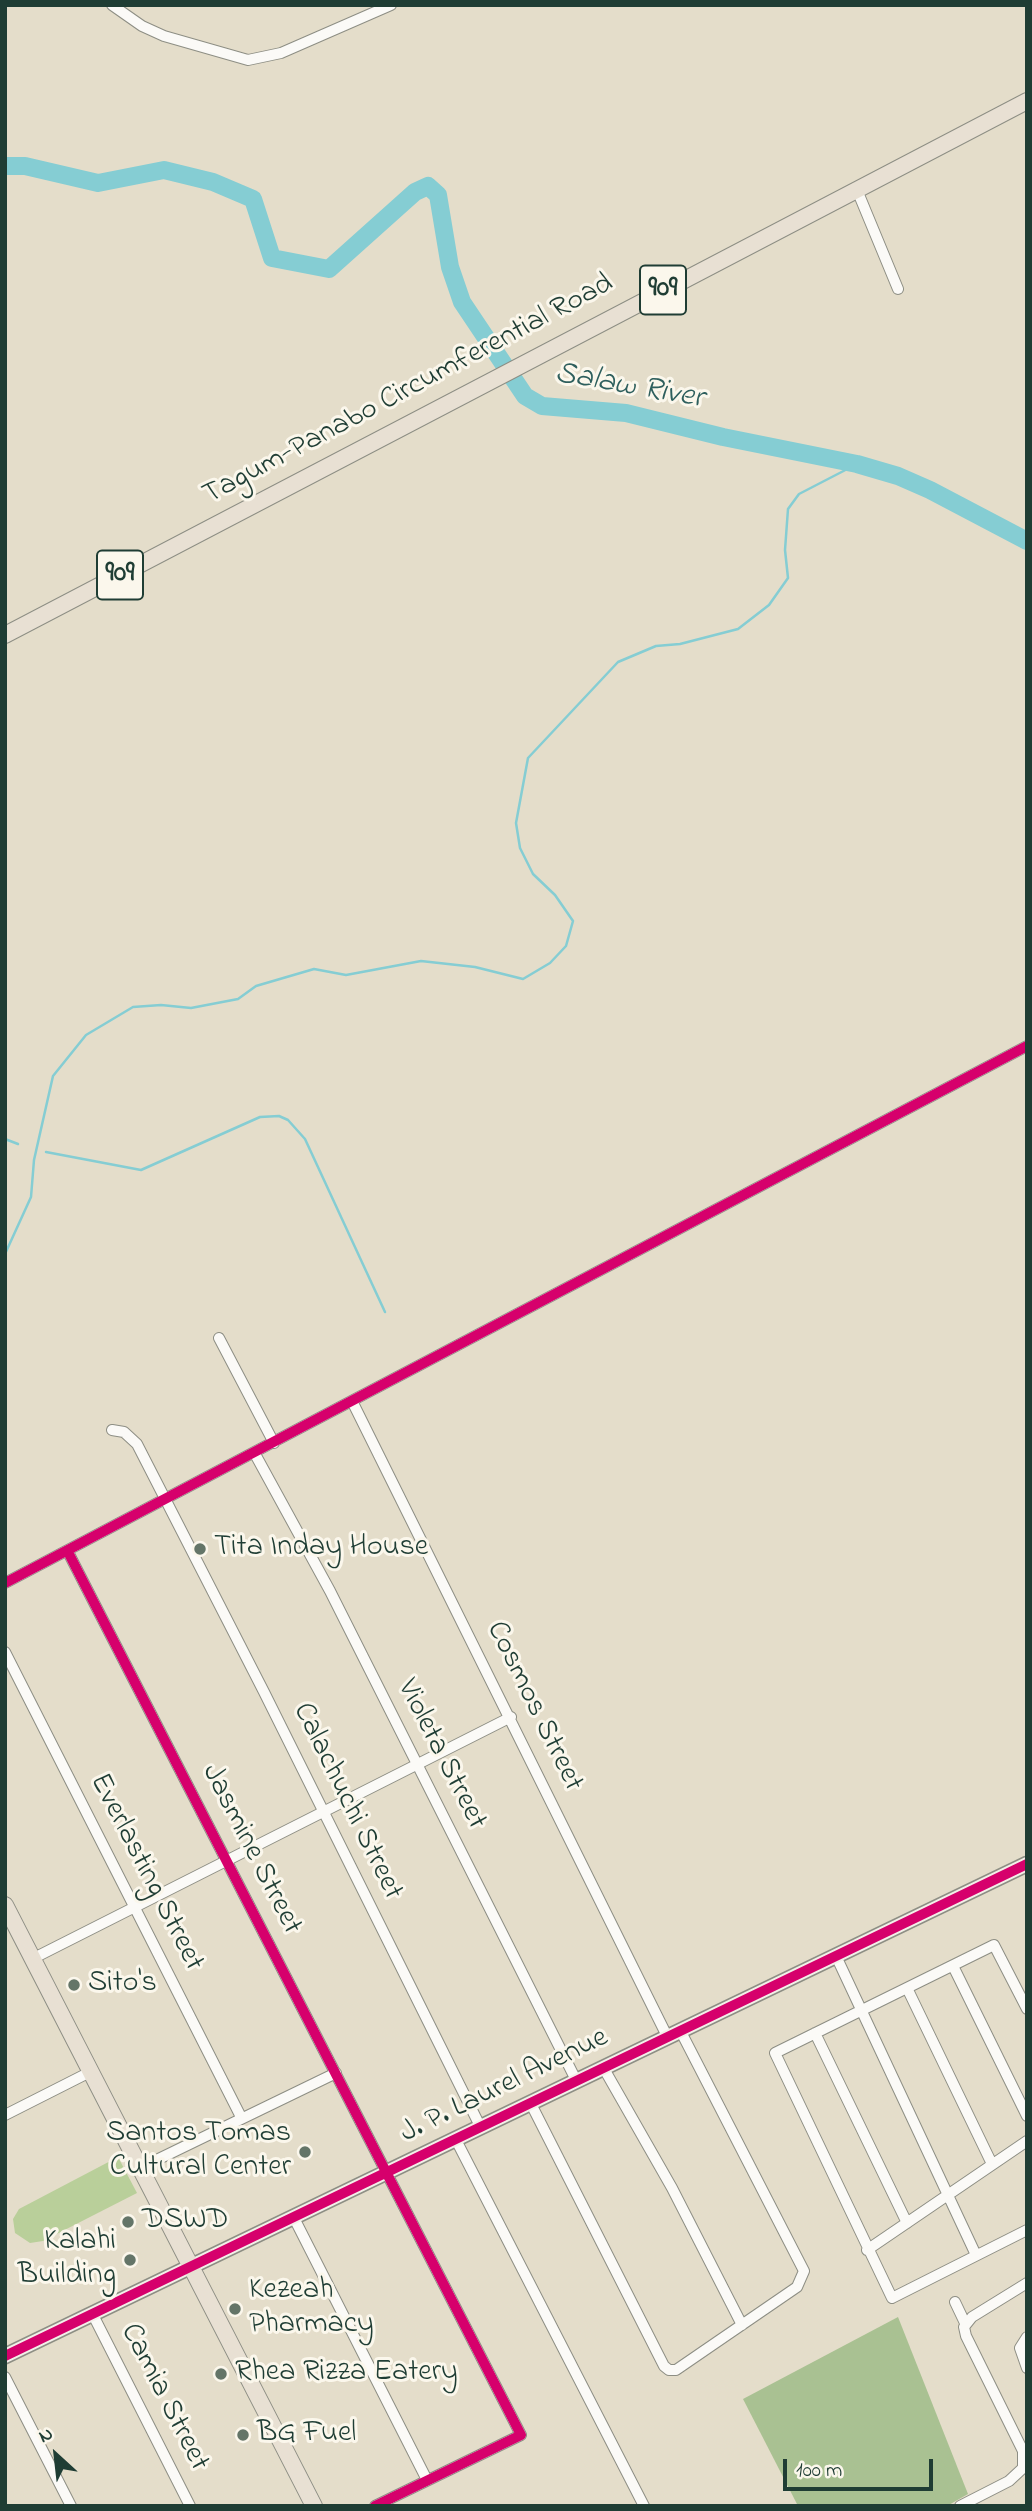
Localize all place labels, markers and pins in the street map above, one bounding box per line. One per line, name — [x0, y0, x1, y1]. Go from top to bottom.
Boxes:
place label: Tita Inday House — [214, 1531, 428, 1567]
marker: Tita Inday House — [192, 1541, 208, 1557]
place label: Sito's — [88, 1967, 157, 2003]
marker: Sito's — [66, 1977, 82, 1993]
place label: Santos Tomas Cultural Center — [106, 2117, 291, 2188]
marker: Santos Tomas Cultural Center — [297, 2144, 313, 2160]
place label: DSWD — [142, 2204, 229, 2240]
marker: DSWD — [120, 2214, 136, 2230]
place label: Kalahi Building — [18, 2225, 116, 2296]
marker: Kalahi Building — [122, 2252, 138, 2268]
place label: Kezeah Pharmacy — [249, 2274, 374, 2344]
marker: Kezeah Pharmacy — [227, 2301, 243, 2317]
place label: Rhea Rizza Eatery — [235, 2356, 458, 2392]
marker: Rhea Rizza Eatery — [213, 2366, 229, 2382]
place label: BG Fuel — [257, 2417, 356, 2453]
marker: BG Fuel — [235, 2427, 251, 2443]

